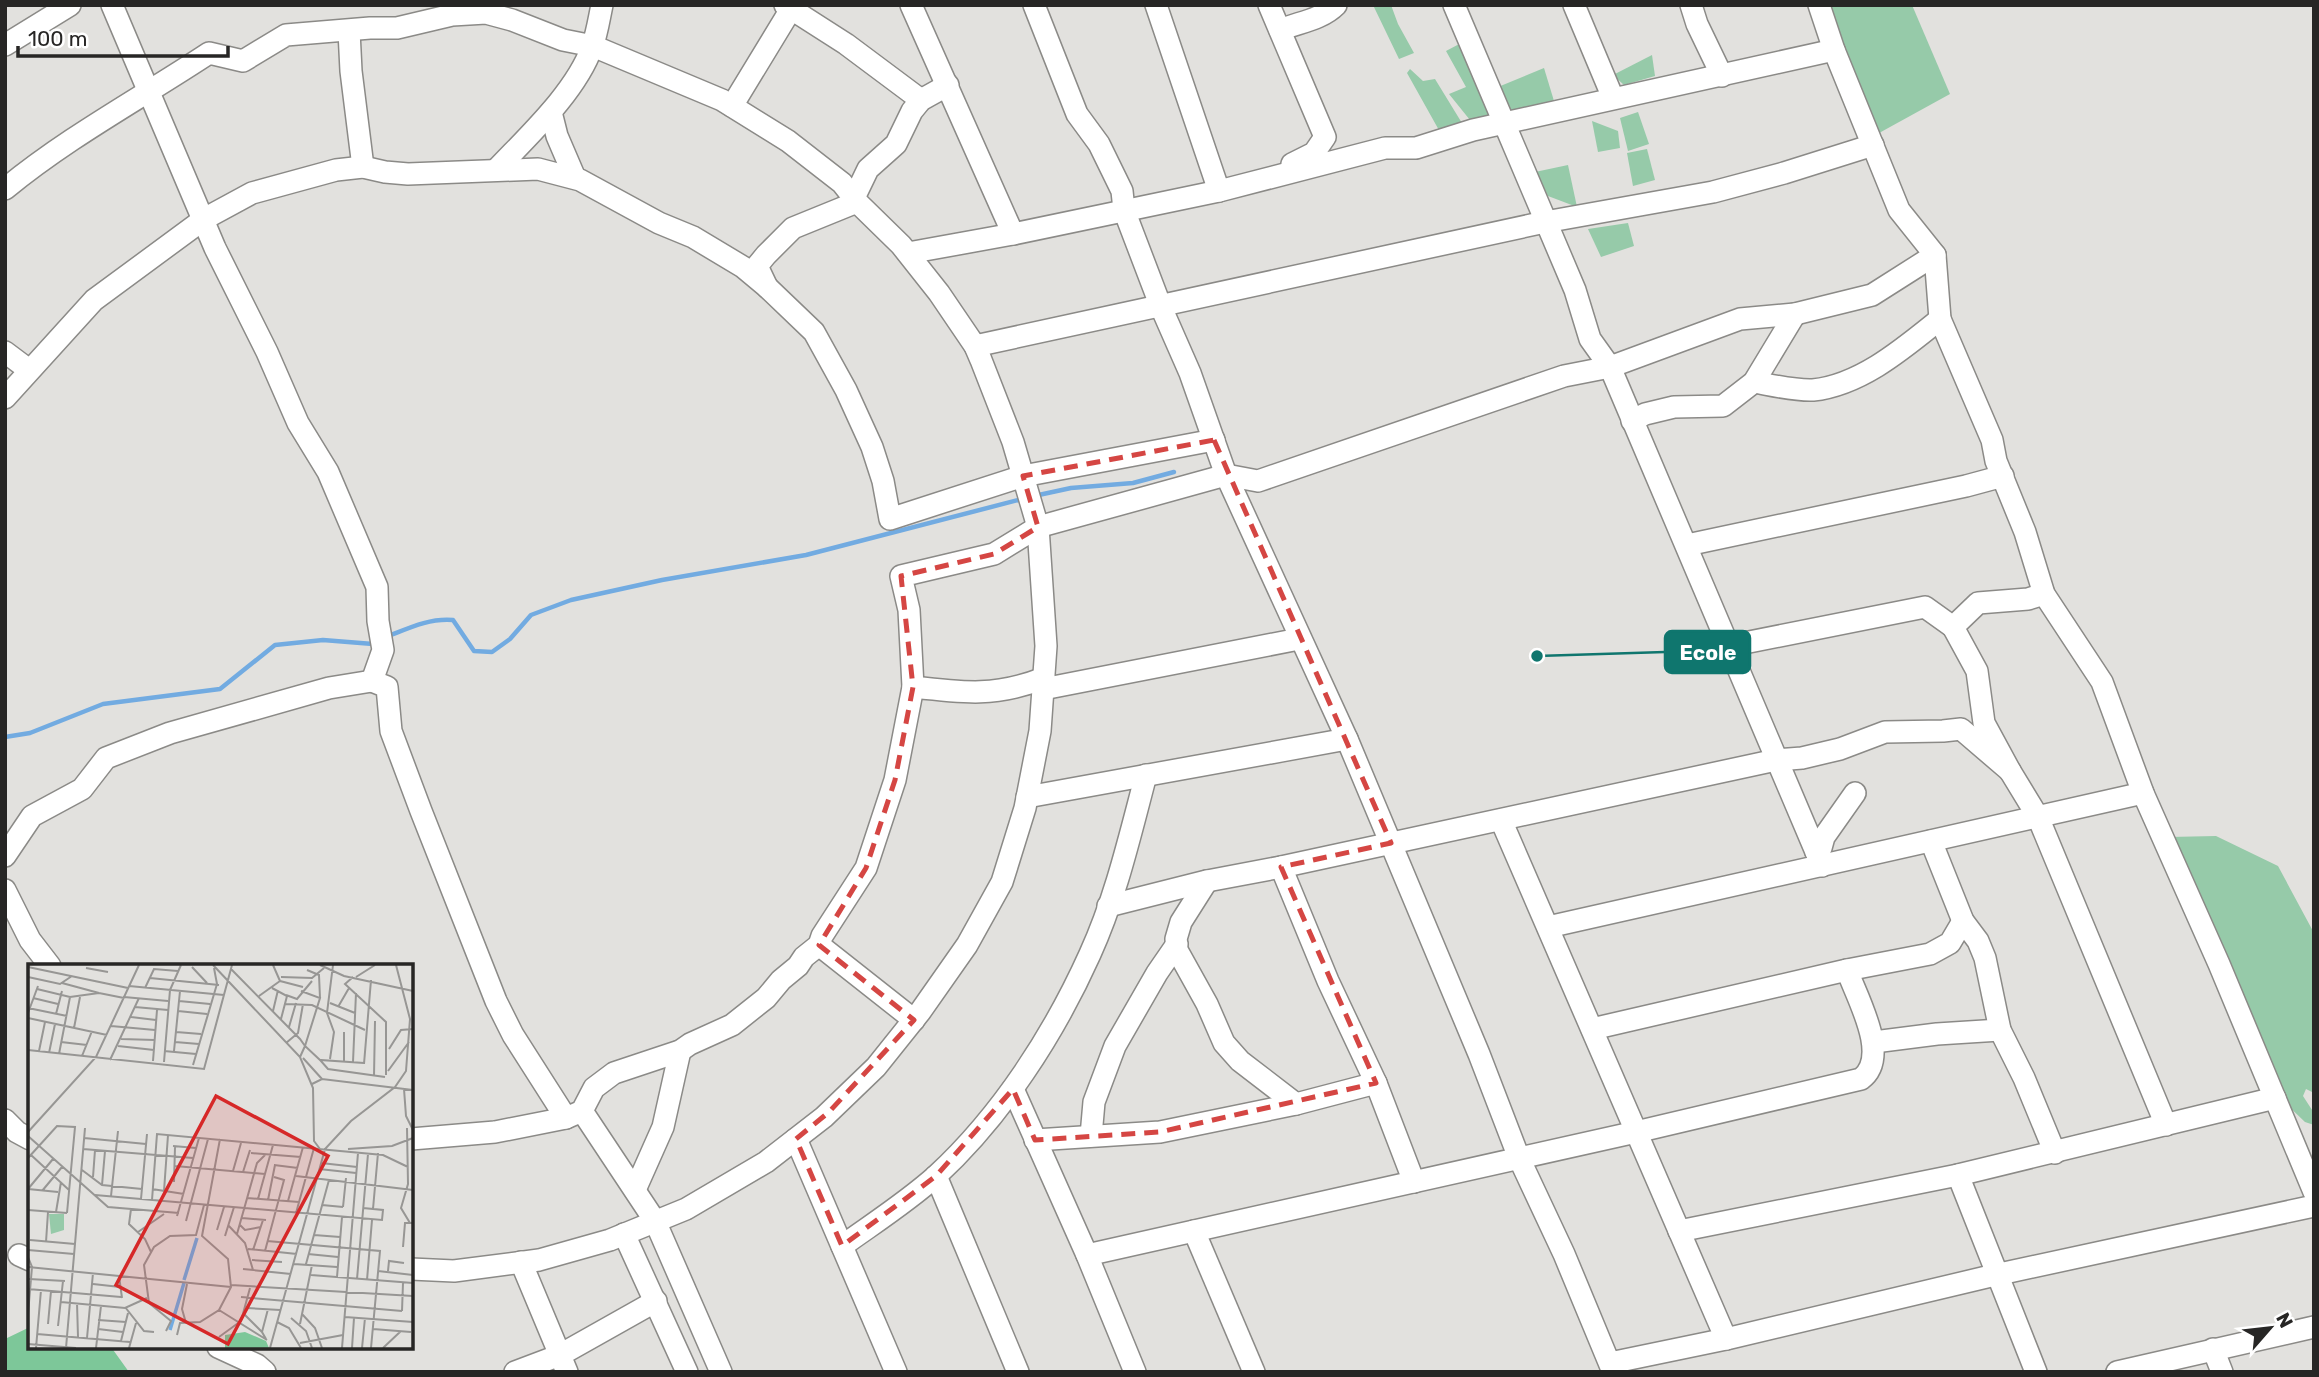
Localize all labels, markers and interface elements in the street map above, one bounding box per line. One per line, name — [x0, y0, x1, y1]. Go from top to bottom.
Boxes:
scale bar — [18, 14, 228, 58]
text: 100 m — [28, 26, 87, 51]
callout: Ecole — [1665, 631, 1750, 673]
text: Ecole — [1679, 640, 1737, 665]
inset map — [28, 964, 413, 1349]
north arrow — [2235, 1293, 2305, 1363]
text: N — [2271, 1309, 2298, 1332]

